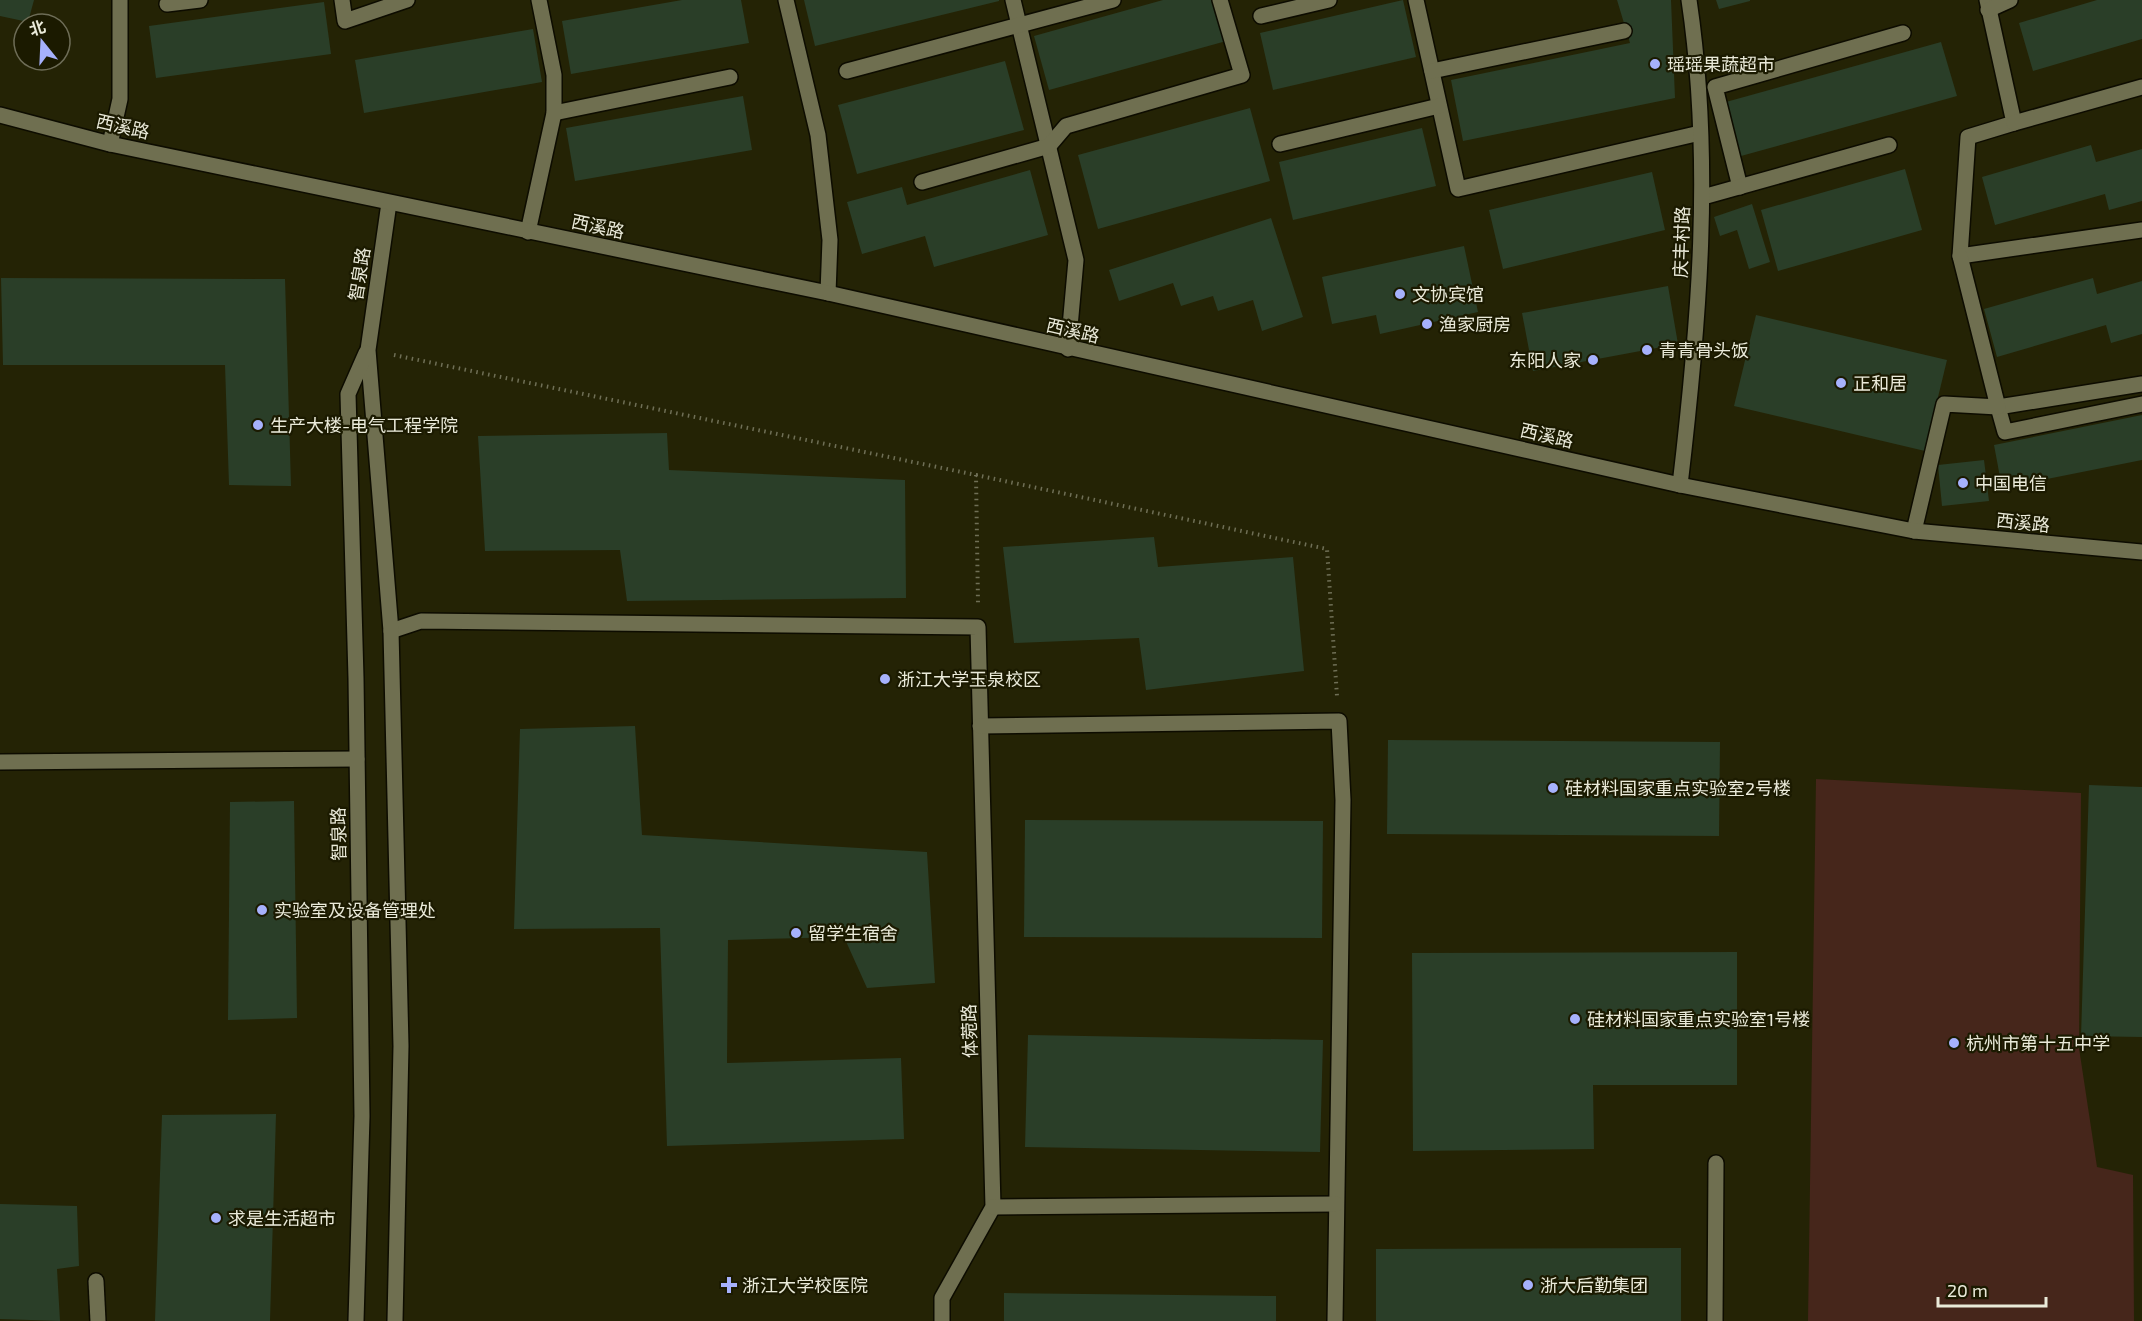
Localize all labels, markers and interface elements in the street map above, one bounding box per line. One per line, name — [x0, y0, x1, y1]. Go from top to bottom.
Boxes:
north arrow — [12, 12, 72, 72]
text: 北 — [27, 16, 48, 39]
place label: 瑶瑶果蔬超市 — [1667, 53, 1775, 75]
marker: 瑶瑶果蔬超市 — [1648, 57, 1662, 71]
street label: 西溪路 — [94, 109, 152, 143]
street label: 庆丰村路 — [1669, 206, 1693, 278]
street label: 西溪路 — [569, 210, 627, 242]
street label: 智泉路 — [344, 246, 374, 302]
place label: 文协宾馆 — [1412, 283, 1484, 305]
marker: 文协宾馆 — [1393, 287, 1407, 301]
street label: 西溪路 — [1044, 313, 1102, 347]
place label: 渔家厨房 — [1439, 313, 1511, 335]
marker: 渔家厨房 — [1420, 317, 1434, 331]
place label: 青青骨头饭 — [1659, 339, 1749, 361]
marker: 青青骨头饭 — [1640, 343, 1654, 357]
place label: 东阳人家 — [1509, 349, 1581, 371]
marker: 东阳人家 — [1586, 353, 1600, 367]
place label: 正和居 — [1853, 372, 1907, 394]
marker: 正和居 — [1834, 376, 1848, 390]
place label: 生产大楼-电气工程学院 — [270, 414, 458, 436]
marker: 生产大楼-电气工程学院 — [251, 418, 265, 432]
street label: 西溪路 — [1518, 418, 1576, 452]
place label: 中国电信 — [1975, 472, 2047, 494]
marker: 中国电信 — [1956, 476, 1970, 490]
street label: 西溪路 — [1995, 508, 2051, 536]
place label: 浙江大学玉泉校区 — [897, 668, 1041, 690]
marker: 浙江大学玉泉校区 — [878, 672, 892, 686]
place label: 硅材料国家重点实验室2号楼 — [1565, 777, 1791, 799]
marker: 硅材料国家重点实验室2号楼 — [1546, 781, 1560, 795]
street label: 智泉路 — [327, 807, 349, 861]
place label: 实验室及设备管理处 — [274, 899, 436, 921]
marker: 实验室及设备管理处 — [255, 903, 269, 917]
place label: 留学生宿舍 — [808, 922, 898, 944]
marker: 留学生宿舍 — [789, 926, 803, 940]
street label: 体菀路 — [957, 1004, 981, 1058]
place label: 硅材料国家重点实验室1号楼 — [1587, 1008, 1810, 1030]
marker: 硅材料国家重点实验室1号楼 — [1568, 1012, 1582, 1026]
place label: 杭州市第十五中学 — [1966, 1032, 2110, 1054]
marker: 杭州市第十五中学 — [1947, 1036, 1961, 1050]
place label: 求是生活超市 — [228, 1207, 336, 1229]
marker: 求是生活超市 — [209, 1211, 223, 1225]
scale bar — [1938, 1270, 2046, 1308]
place label: 浙江大学校医院 — [742, 1274, 868, 1296]
place label: 浙大后勤集团 — [1540, 1274, 1648, 1296]
marker: 浙江大学校医院 — [720, 1276, 738, 1294]
marker: 浙大后勤集团 — [1521, 1278, 1535, 1292]
text: 20 m — [1947, 1279, 1988, 1301]

